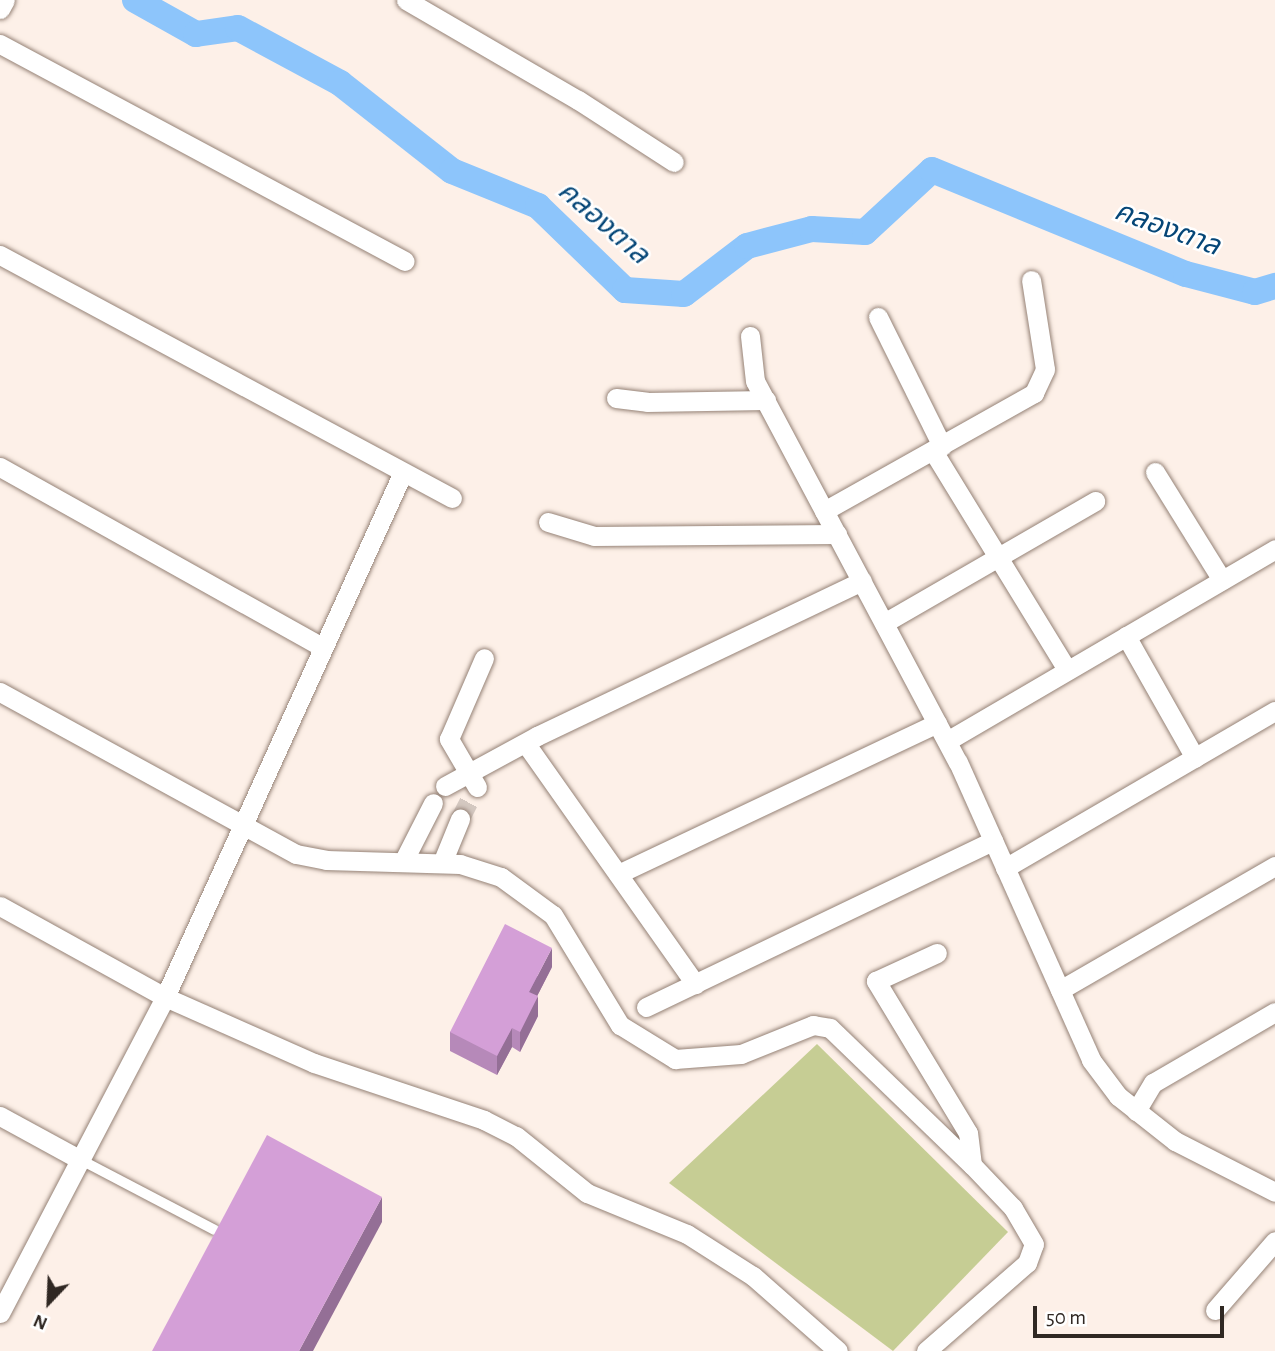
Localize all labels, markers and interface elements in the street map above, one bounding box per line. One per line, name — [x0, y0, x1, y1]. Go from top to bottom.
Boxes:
water label: คลองตาล — [551, 174, 655, 272]
water label: คลองตาล — [1110, 194, 1224, 264]
north arrow — [14, 1267, 84, 1337]
scale bar — [1037, 1292, 1228, 1336]
text: 50 m — [1046, 1307, 1086, 1328]
text: N — [31, 1310, 50, 1333]

